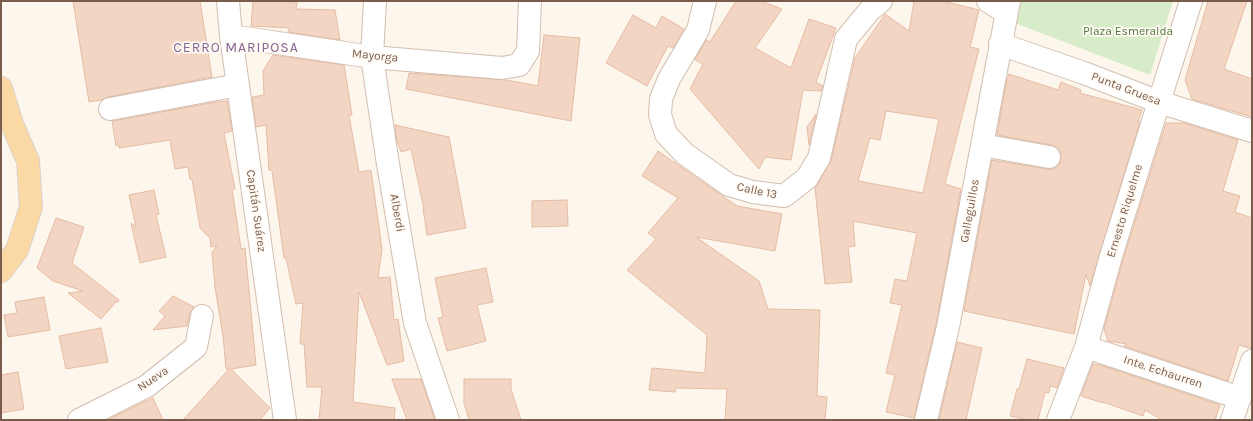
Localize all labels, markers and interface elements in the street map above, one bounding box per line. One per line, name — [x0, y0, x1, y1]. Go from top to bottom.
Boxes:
park label: Plaza Esmeralda — [1083, 25, 1173, 39]
district label: CERRO MARIPOSA — [173, 40, 299, 56]
street label: Mayorga — [351, 46, 399, 66]
street label: Punta Gruesa — [1089, 69, 1163, 109]
street label: Ernesto Riquelme — [1104, 163, 1146, 259]
street label: Capitán Suárez — [243, 169, 269, 253]
street label: Galleguillos — [957, 178, 983, 244]
street label: Calle 13 — [736, 180, 778, 202]
street label: Alberdi — [387, 193, 407, 233]
street label: Inte. Echaurren — [1122, 352, 1204, 392]
street label: Nueva — [135, 363, 171, 395]

